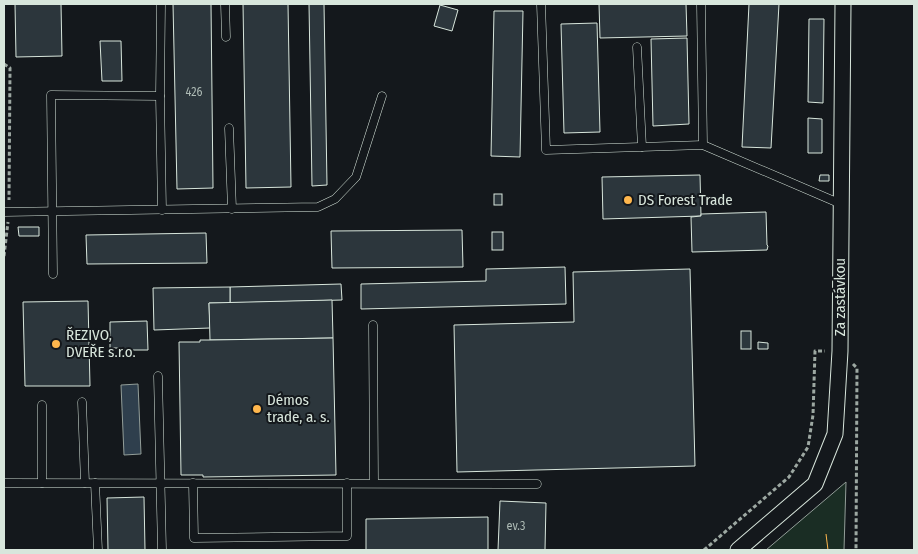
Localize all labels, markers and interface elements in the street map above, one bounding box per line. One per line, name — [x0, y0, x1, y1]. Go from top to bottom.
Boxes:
house number: 426 — [186, 85, 202, 99]
place label: DS Forest Trade — [638, 191, 733, 209]
marker: DS Forest Trade — [622, 194, 634, 206]
street label: Za zastávkou — [831, 258, 849, 336]
place label: ŘEZIVO, DVEŘE s.r.o. — [66, 326, 136, 361]
marker: ŘEZIVO, DVEŘE s.r.o. — [50, 338, 62, 350]
place label: Démos trade, a. s. — [267, 391, 330, 426]
marker: Démos trade, a. s. — [251, 403, 263, 415]
house number: ev.3 — [507, 519, 525, 533]

